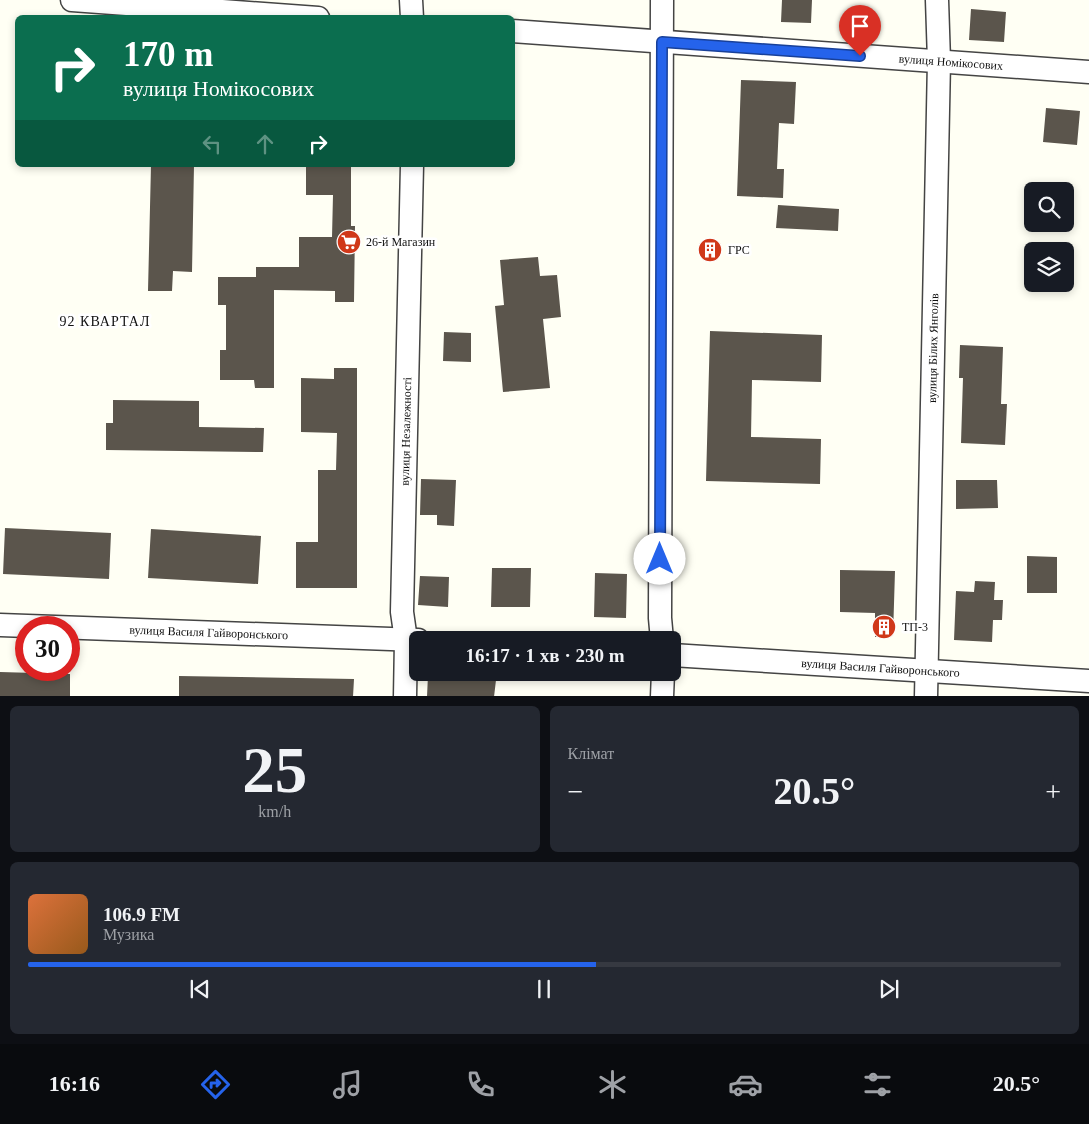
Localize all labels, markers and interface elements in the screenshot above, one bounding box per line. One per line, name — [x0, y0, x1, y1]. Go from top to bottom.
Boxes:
pin — [839, 5, 881, 56]
icon: arrive — [846, 12, 874, 40]
icon: right — [40, 35, 105, 100]
text: 170 m — [123, 35, 213, 74]
street label: вулиця Номікосових — [898, 52, 1004, 73]
text: вулиця Номікосових — [123, 76, 314, 101]
icon: left — [198, 130, 226, 158]
icon: ahead — [251, 130, 279, 158]
icon: right — [304, 130, 332, 158]
map controls — [1024, 182, 1074, 292]
button: search — [1024, 182, 1074, 232]
supermarket icon: 26-й Магазин — [336, 229, 362, 255]
place label: 26-й Магазин — [366, 235, 436, 249]
building icon: ГРС — [697, 237, 723, 263]
button: layers — [1024, 242, 1074, 292]
place label: ГРС — [728, 243, 750, 257]
street label: вулиця Білих Янголів — [925, 293, 941, 403]
district label: 92 КВАРТАЛ — [60, 314, 150, 329]
street label: вулиця Незалежності — [398, 376, 414, 486]
position arrow — [633, 532, 685, 584]
building icon: ТП-3 — [871, 614, 897, 640]
speed limit sign: 30 — [15, 616, 80, 681]
place label: ТП-3 — [902, 620, 928, 634]
street label: вулиця Василя Гайворонського — [129, 623, 288, 642]
text: 16:17 · 1 хв · 230 m — [465, 645, 625, 666]
street label: вулиця Василя Гайворонського — [801, 656, 960, 680]
text: 25 — [242, 734, 307, 806]
text: Клімат — [568, 745, 614, 762]
text: 20.5° — [773, 770, 855, 812]
text: − — [568, 776, 583, 807]
text: + — [1045, 776, 1061, 807]
text: km/h — [258, 803, 291, 820]
text: 106.9 FM — [103, 904, 180, 925]
text: Музика — [103, 926, 154, 943]
icon: previous — [186, 975, 214, 1003]
icon: pause — [530, 975, 558, 1003]
icon: next — [875, 975, 903, 1003]
icon: directions — [198, 1067, 233, 1102]
icon: music — [330, 1067, 365, 1102]
icon: phone — [463, 1067, 498, 1102]
icon: climate — [595, 1067, 630, 1102]
icon: car — [728, 1067, 763, 1102]
icon: filters — [860, 1067, 895, 1102]
text: 16:16 — [49, 1071, 100, 1096]
text: 20.5° — [993, 1071, 1040, 1096]

